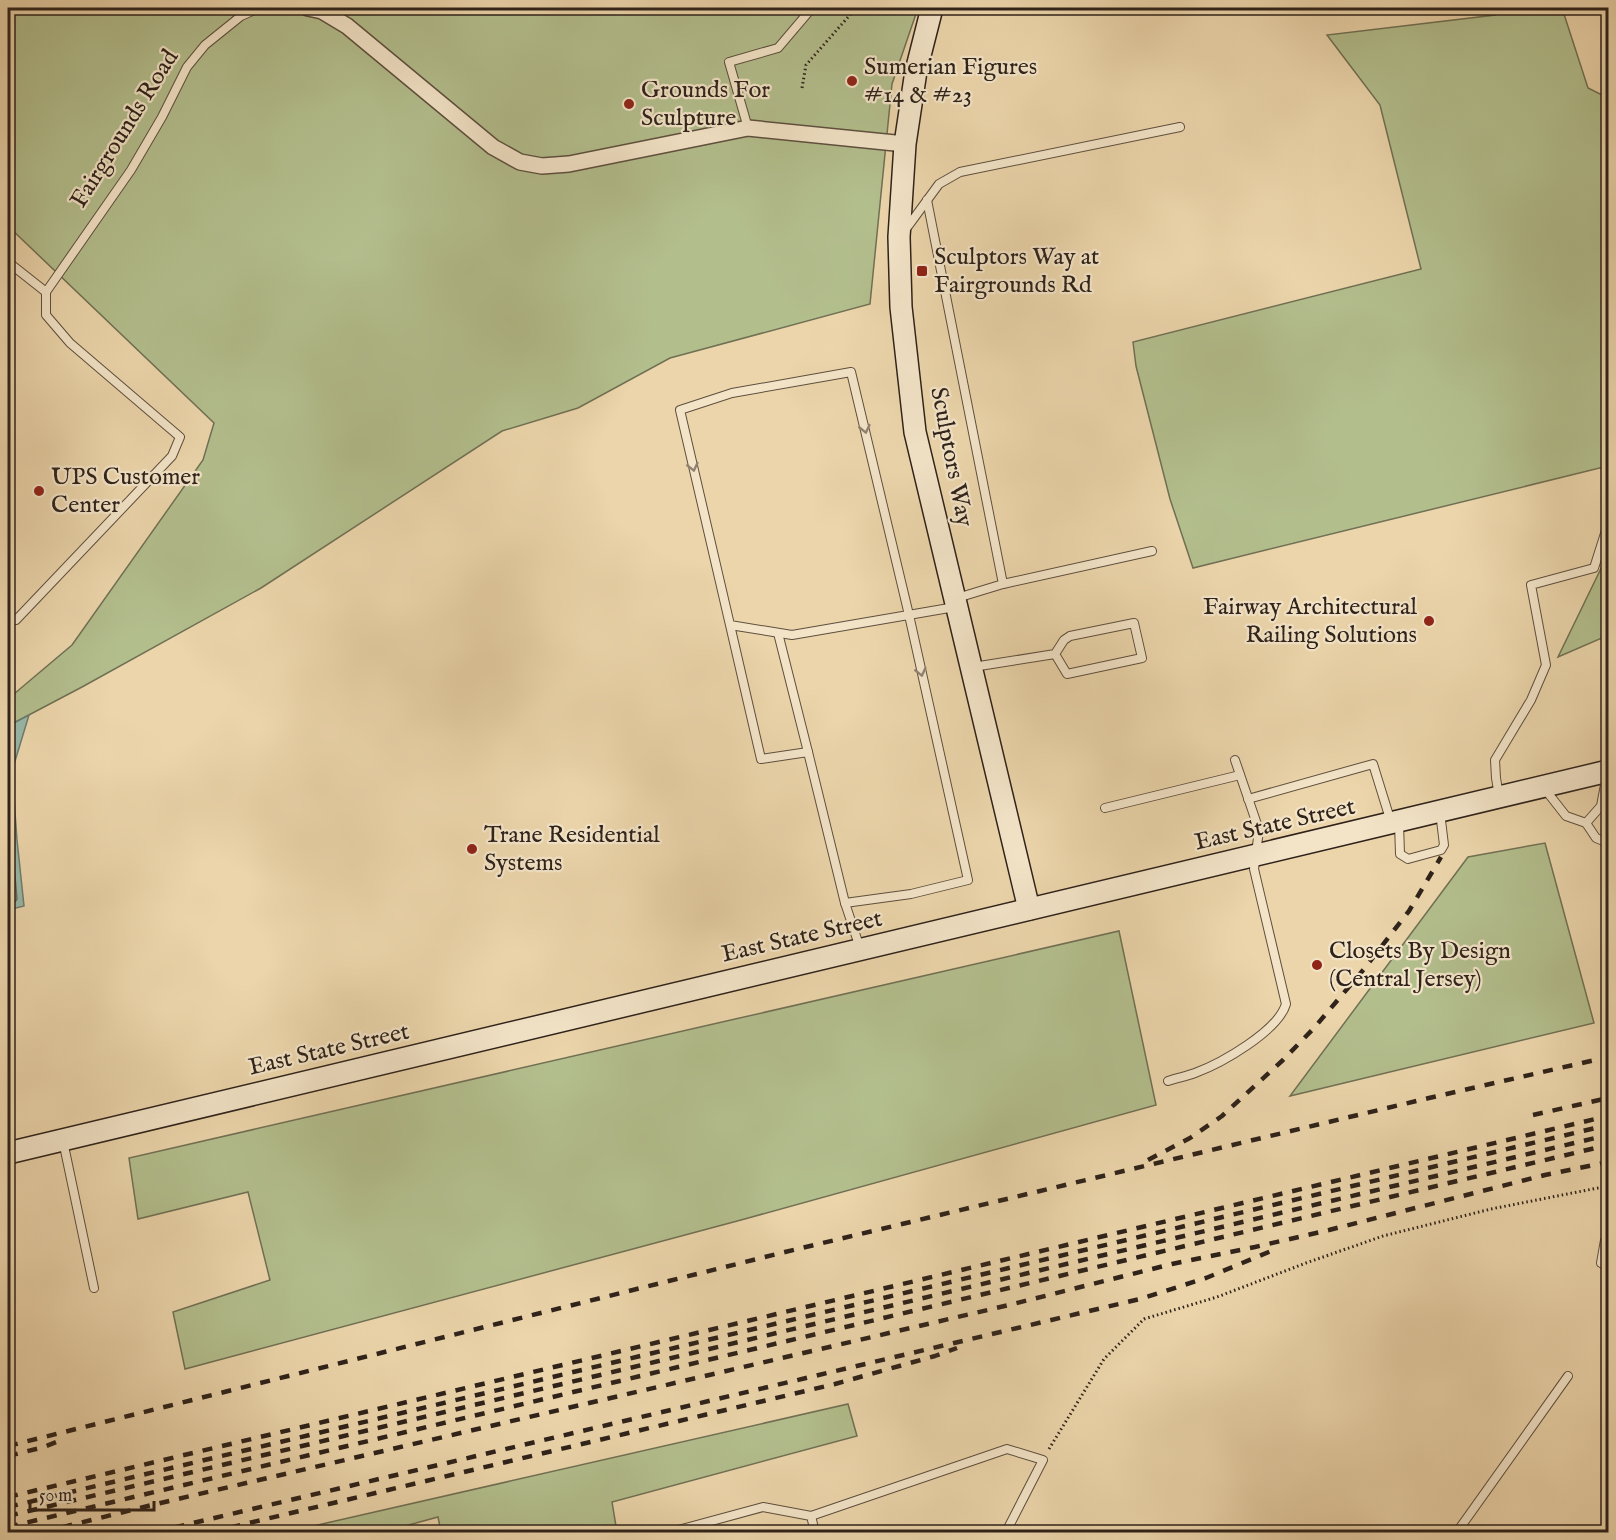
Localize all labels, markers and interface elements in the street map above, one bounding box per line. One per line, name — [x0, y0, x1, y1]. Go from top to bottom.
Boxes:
street label: Fairgrounds Road — [64, 44, 186, 214]
place label: Sumerian Figures #14 & #23 — [864, 52, 1037, 111]
marker: Sumerian Figures #14 & #23 — [845, 74, 859, 88]
place label: Grounds For Sculpture — [641, 75, 770, 134]
marker: Grounds For Sculpture — [622, 97, 636, 111]
place label: Sculptors Way at Fairgrounds Rd — [934, 242, 1099, 301]
marker: Sculptors Way at Fairgrounds Rd — [915, 264, 929, 278]
street label: Sculptors Way — [922, 385, 980, 530]
one-way arrow — [857, 423, 870, 433]
place label: UPS Customer Center — [51, 462, 200, 521]
one-way arrow — [686, 462, 699, 472]
marker: UPS Customer Center — [32, 484, 46, 498]
place label: Fairway Architectural Railing Solutions — [1203, 592, 1417, 651]
marker: Fairway Architectural Railing Solutions — [1422, 614, 1436, 628]
one-way arrow — [914, 667, 927, 677]
street label: East State Street — [1192, 791, 1358, 859]
place label: Trane Residential Systems — [484, 820, 660, 879]
marker: Trane Residential Systems — [465, 842, 479, 856]
street label: East State Street — [719, 903, 885, 971]
place label: Closets By Design (Central Jersey) — [1329, 936, 1511, 995]
marker: Closets By Design (Central Jersey) — [1310, 958, 1324, 972]
street label: East State Street — [246, 1016, 412, 1084]
scale bar — [30, 1474, 154, 1512]
text: 50 m — [39, 1485, 72, 1508]

